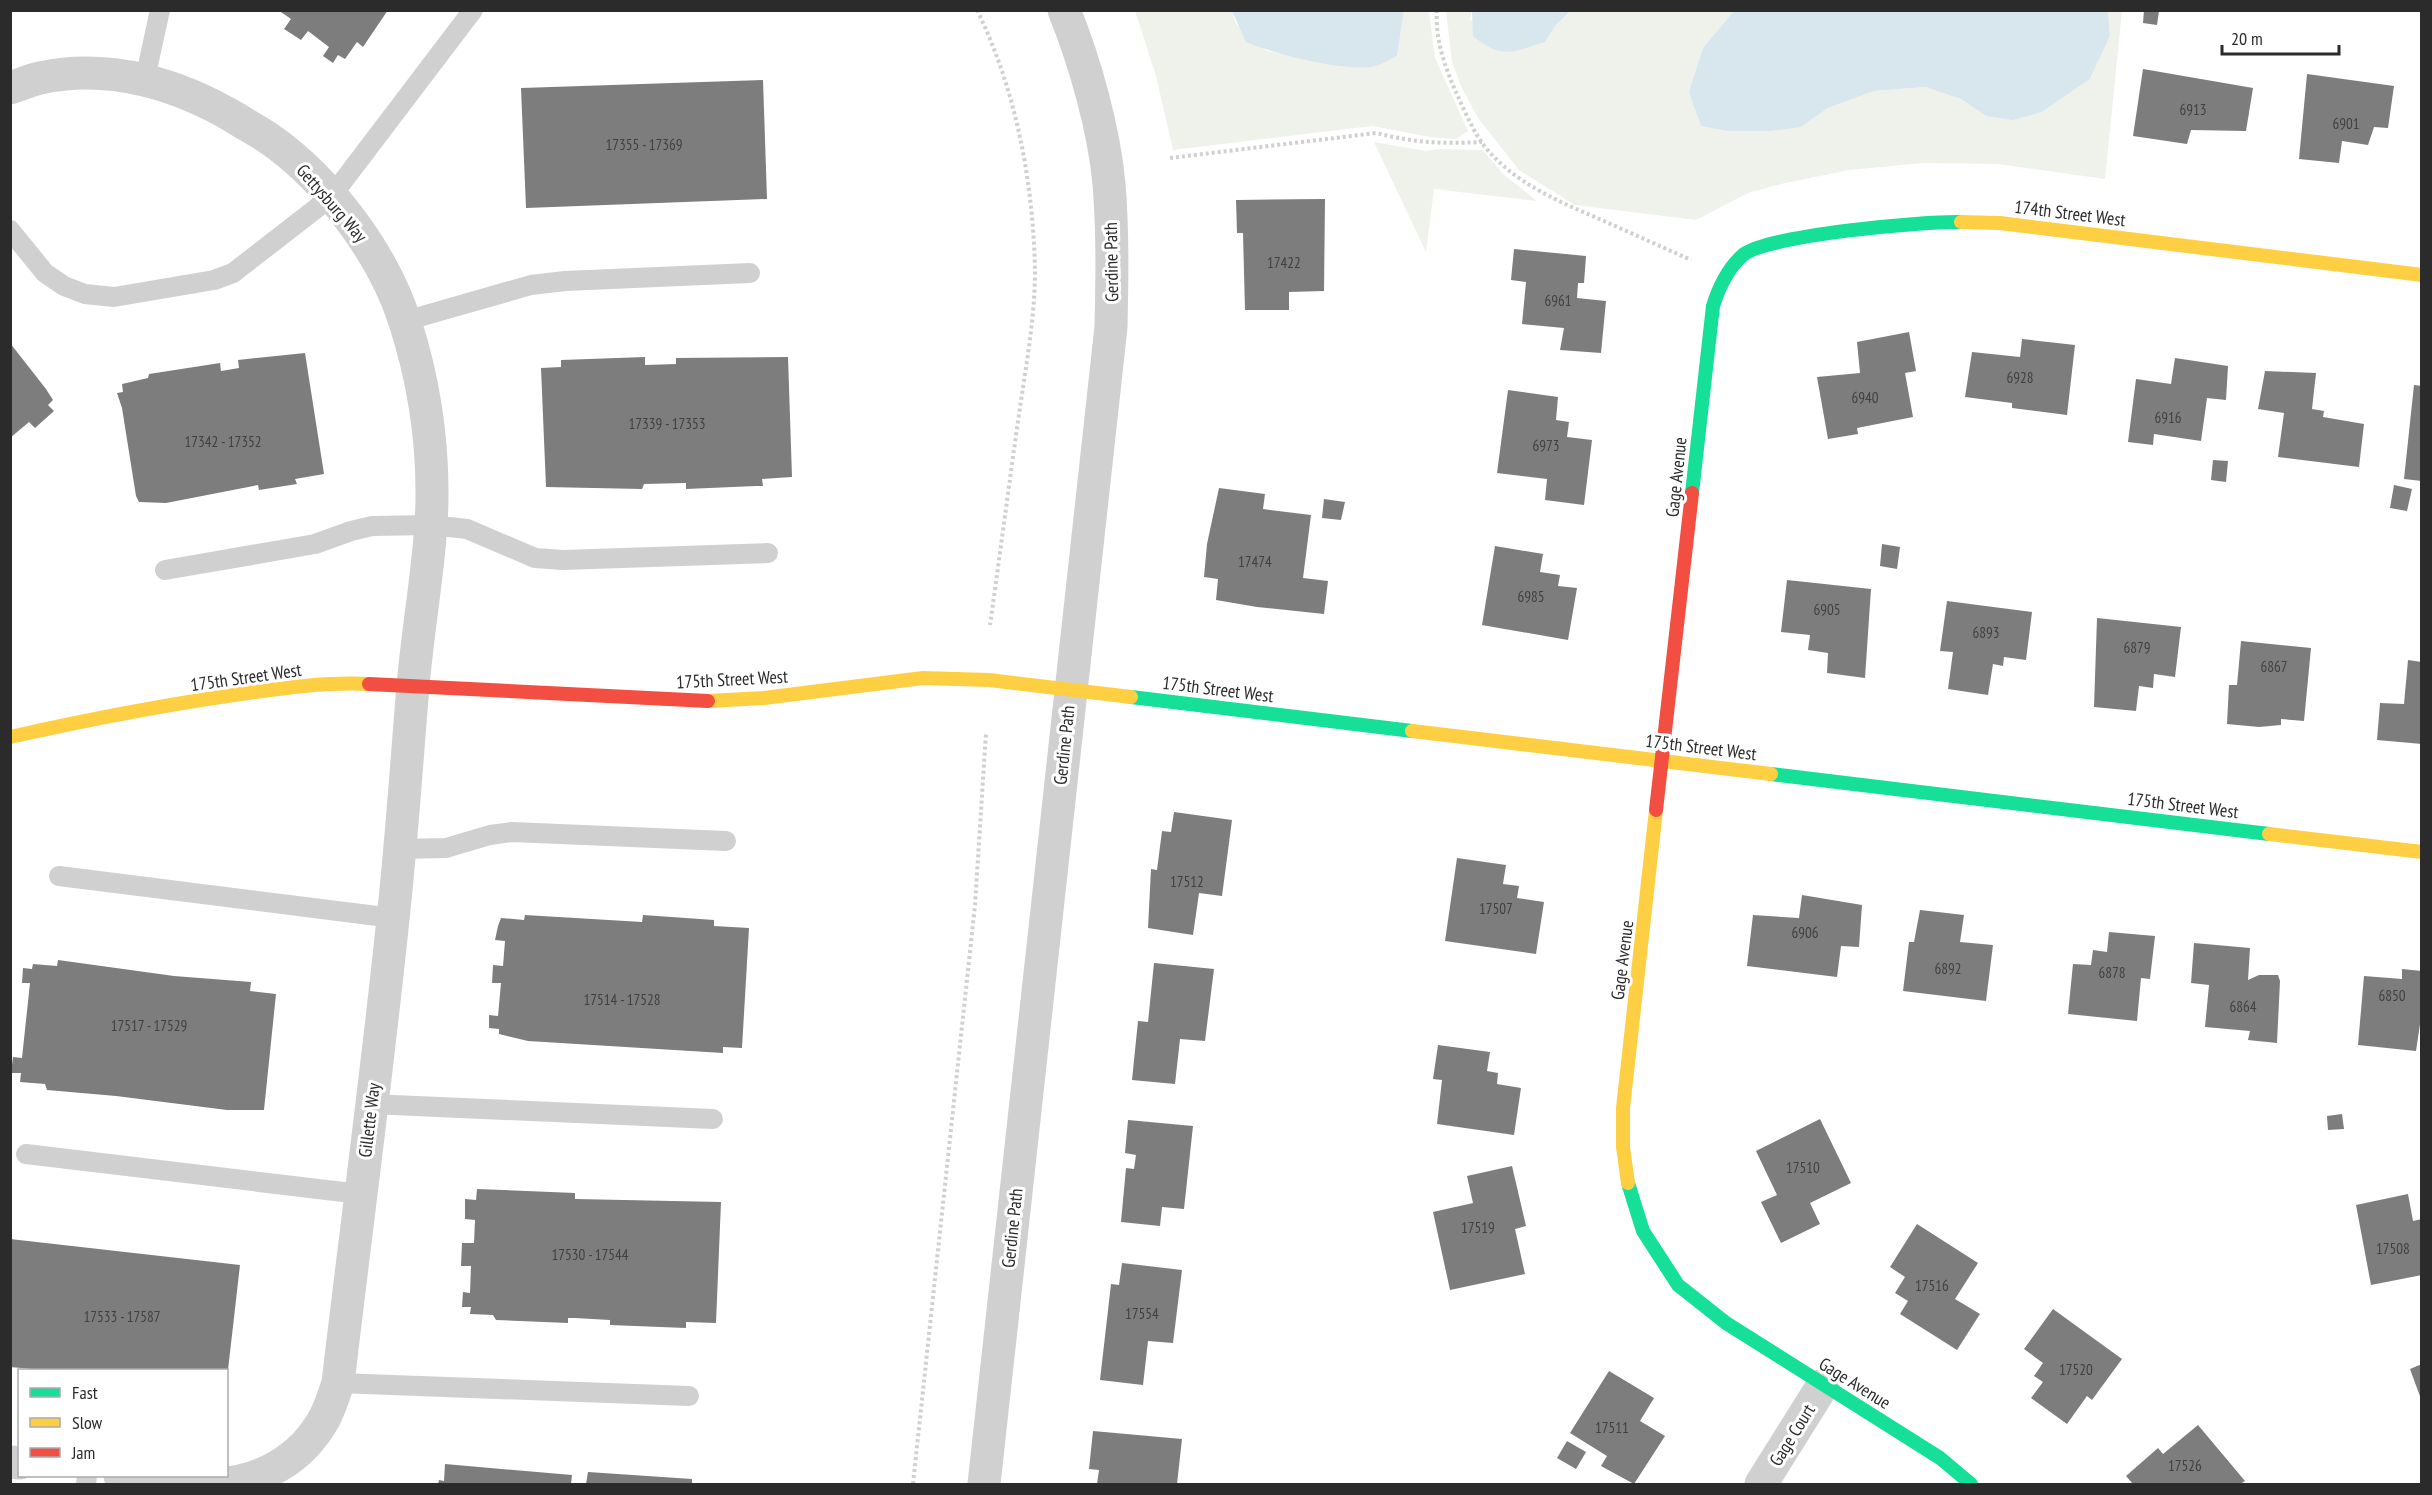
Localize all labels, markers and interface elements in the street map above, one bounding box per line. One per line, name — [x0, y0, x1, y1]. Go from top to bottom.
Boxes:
scale bar — [2222, 18, 2339, 56]
text: 20 m — [2231, 27, 2263, 50]
house number: 6913 — [2179, 100, 2207, 119]
house number: 6901 — [2332, 114, 2360, 133]
house number: 17355 - 17369 — [605, 135, 683, 154]
street label: Gettysburg Way — [292, 159, 372, 247]
street label: 174th Street West — [2013, 195, 2127, 231]
street label: Gerdine Path — [1099, 222, 1123, 302]
house number: 17422 — [1267, 253, 1301, 272]
house number: 6961 — [1544, 291, 1572, 310]
house number: 6928 — [2006, 368, 2034, 387]
house number: 6940 — [1851, 388, 1879, 407]
house number: 6916 — [2154, 408, 2182, 427]
house number: 17339 - 17353 — [628, 414, 706, 433]
house number: 17342 - 17352 — [184, 432, 262, 451]
house number: 6973 — [1532, 436, 1560, 455]
street label: Gage Avenue — [1660, 436, 1692, 518]
house number: 17474 — [1238, 552, 1272, 571]
house number: 6985 — [1517, 587, 1545, 606]
house number: 6905 — [1813, 600, 1841, 619]
house number: 6893 — [1972, 623, 2000, 642]
house number: 6879 — [2123, 638, 2151, 657]
house number: 6867 — [2260, 657, 2288, 676]
street label: 175th Street West — [189, 658, 303, 696]
street label: 175th Street West — [676, 665, 788, 693]
street label: 175th Street West — [1161, 671, 1275, 707]
street label: Gerdine Path — [1048, 704, 1080, 786]
street label: 175th Street West — [1644, 729, 1758, 765]
street label: 175th Street West — [2126, 787, 2240, 823]
house number: 17512 — [1170, 872, 1204, 891]
house number: 17507 — [1479, 899, 1513, 918]
street label: Gage Avenue — [1606, 919, 1638, 1001]
house number: 6906 — [1791, 923, 1819, 942]
house number: 6892 — [1934, 959, 1962, 978]
house number: 6878 — [2098, 963, 2126, 982]
house number: 6850 — [2378, 986, 2406, 1005]
house number: 17514 - 17528 — [583, 990, 661, 1009]
house number: 6864 — [2229, 997, 2257, 1016]
house number: 17517 - 17529 — [111, 1016, 187, 1035]
street label: Gillette Way — [353, 1081, 385, 1159]
house number: 17510 — [1786, 1158, 1820, 1177]
street label: Gerdine Path — [996, 1187, 1028, 1269]
house number: 17519 — [1461, 1218, 1495, 1237]
house number: 17508 — [2376, 1239, 2410, 1258]
house number: 17530 - 17544 — [551, 1245, 629, 1264]
house number: 17516 — [1915, 1276, 1949, 1295]
house number: 17554 — [1125, 1304, 1159, 1323]
house number: 17533 - 17587 — [83, 1307, 161, 1326]
street label: Gage Avenue — [1815, 1352, 1895, 1414]
house number: 17520 — [2059, 1360, 2093, 1379]
legend — [18, 1369, 228, 1477]
text: Fast — [72, 1381, 98, 1404]
street label: Gage Court — [1764, 1400, 1820, 1470]
text: Slow — [72, 1411, 103, 1434]
house number: 17511 — [1595, 1418, 1629, 1437]
text: Jam — [71, 1441, 95, 1464]
house number: 17526 — [2168, 1456, 2202, 1475]

